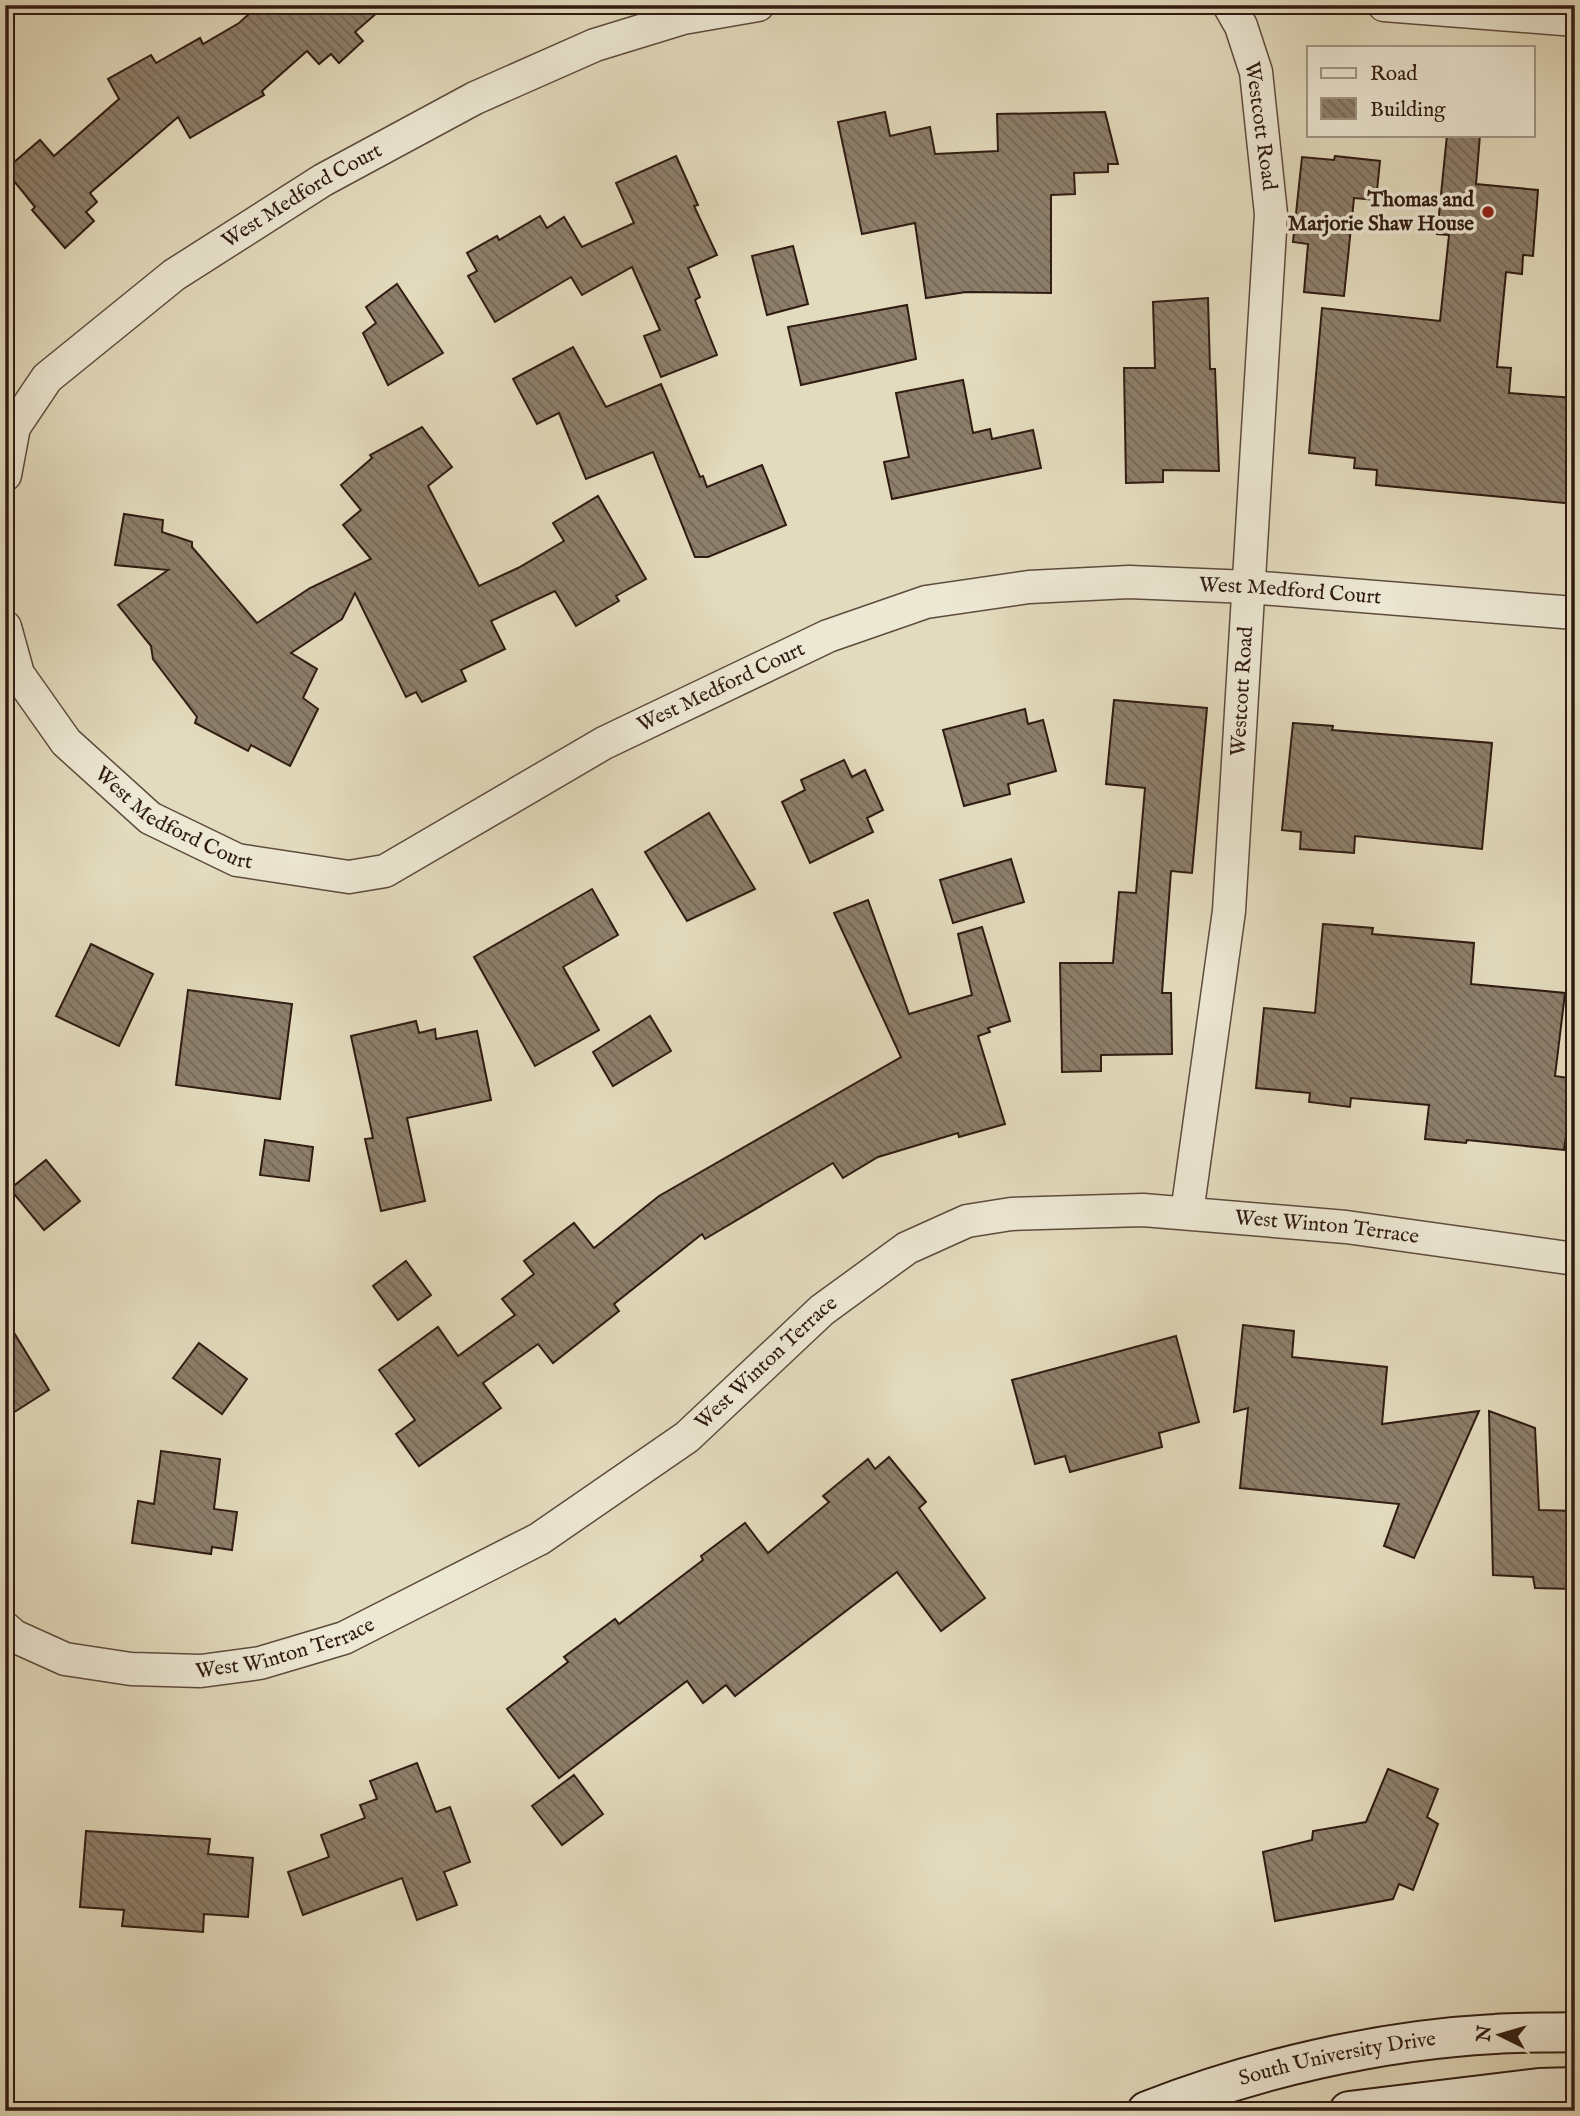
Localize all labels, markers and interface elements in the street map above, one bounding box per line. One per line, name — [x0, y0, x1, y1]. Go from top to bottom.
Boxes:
legend — [1307, 46, 1534, 136]
street label: Westcott Road — [1238, 60, 1283, 193]
text: Road — [1370, 61, 1418, 88]
text: Building — [1370, 97, 1446, 124]
street label: West Medford Court — [217, 137, 387, 255]
place label: Thomas and Marjorie Shaw House — [1288, 187, 1475, 238]
marker: Thomas and Marjorie Shaw House — [1480, 204, 1496, 220]
street label: West Medford Court — [1199, 571, 1382, 611]
street label: Westcott Road — [1225, 625, 1260, 757]
street label: West Medford Court — [633, 636, 809, 739]
street label: West Medford Court — [89, 761, 254, 876]
street label: West Winton Terrace — [1234, 1204, 1421, 1251]
street label: West Winton Terrace — [689, 1290, 843, 1436]
street label: West Winton Terrace — [194, 1611, 380, 1685]
north arrow — [1464, 2000, 1534, 2070]
text: N — [1472, 2024, 1498, 2044]
street label: South University Drive — [1236, 2025, 1438, 2092]

